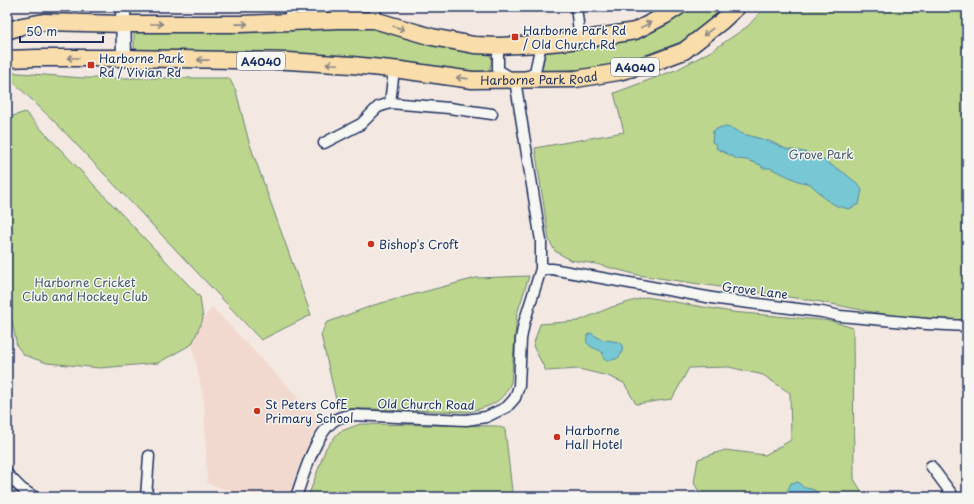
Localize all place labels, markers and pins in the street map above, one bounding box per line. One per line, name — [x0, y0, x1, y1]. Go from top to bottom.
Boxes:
place label: Harborne Park Rd / Old Church Rd — [523, 21, 626, 53]
marker: Harborne Park Rd / Old Church Rd — [510, 32, 520, 42]
place label: Harborne Park Rd / Vivian Rd — [99, 49, 184, 81]
marker: Harborne Park Rd / Vivian Rd — [86, 60, 96, 70]
place label: Bishop's Croft — [379, 235, 459, 253]
marker: Bishop's Croft — [366, 239, 376, 249]
place label: St Peters CofE Primary School — [265, 395, 353, 427]
marker: St Peters CofE Primary School — [252, 406, 262, 416]
place label: Harborne Hall Hotel — [565, 421, 623, 453]
marker: Harborne Hall Hotel — [552, 432, 562, 442]

